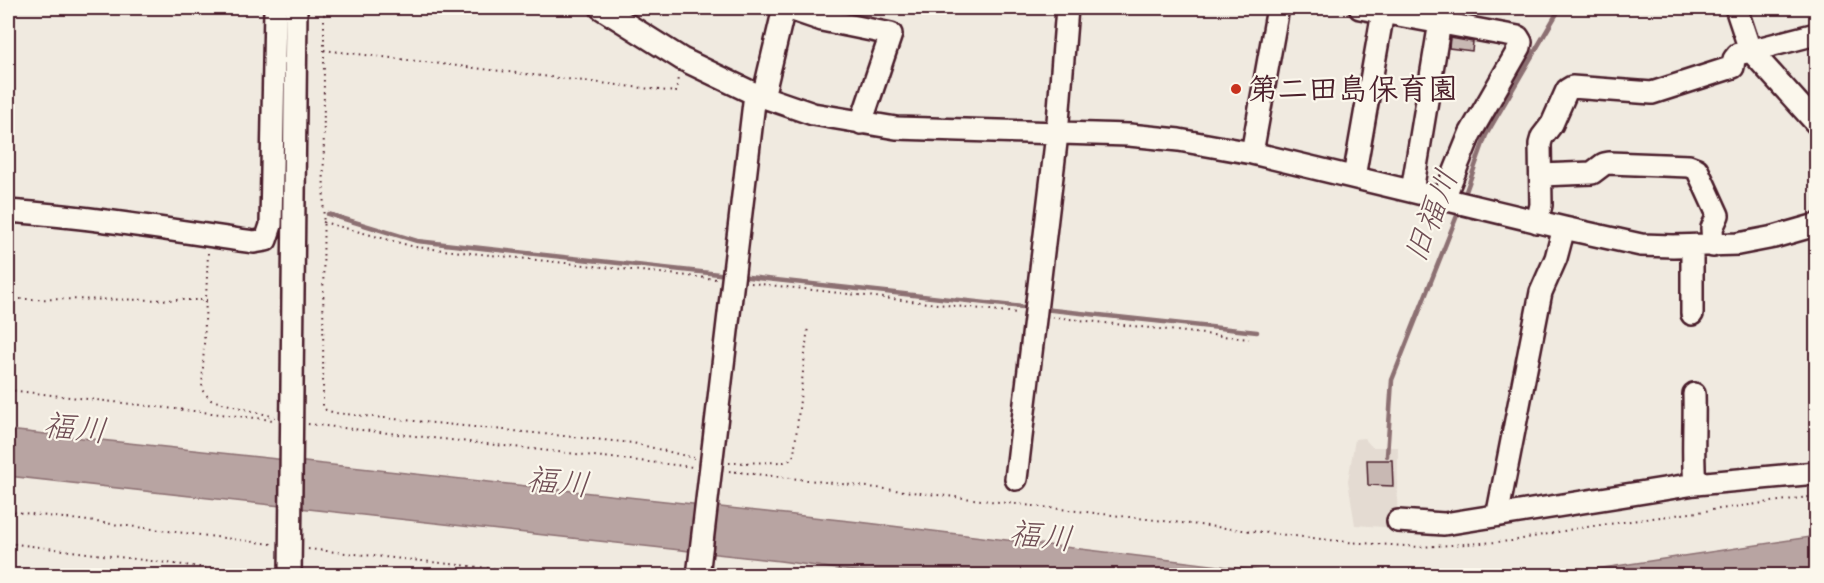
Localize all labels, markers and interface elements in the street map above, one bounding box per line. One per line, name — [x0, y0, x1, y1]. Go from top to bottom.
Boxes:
place label: 第二田島保育園 — [1248, 70, 1458, 108]
marker: 第二田島保育園 — [1229, 82, 1243, 96]
water label: 旧福川 — [1395, 164, 1467, 268]
water label: 福川 — [41, 404, 109, 452]
water label: 福川 — [524, 458, 592, 506]
water label: 福川 — [1007, 512, 1075, 560]

